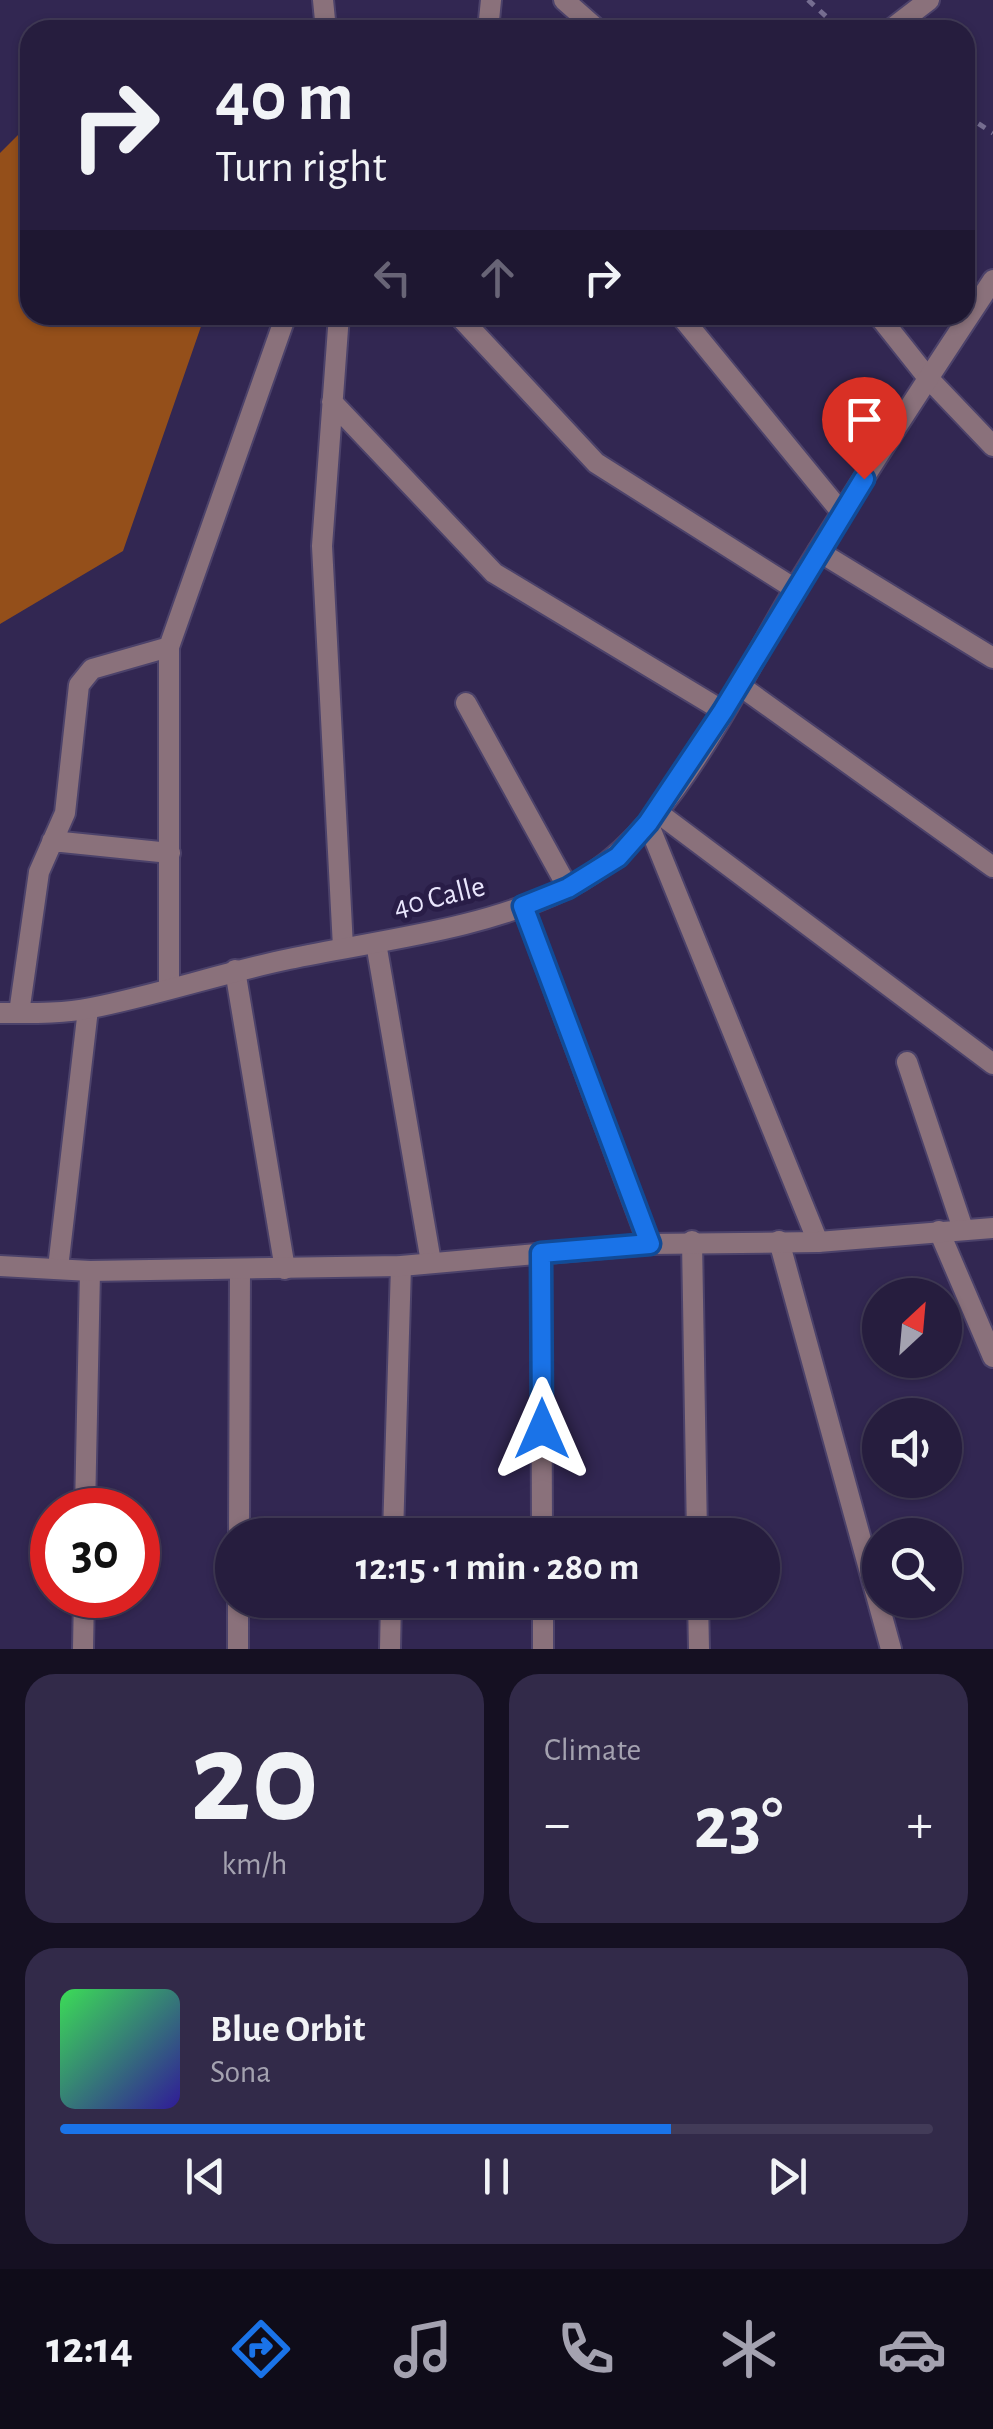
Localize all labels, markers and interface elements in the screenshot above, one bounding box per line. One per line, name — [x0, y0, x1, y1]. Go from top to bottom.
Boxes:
icon: right — [50, 60, 180, 190]
text: 40 m — [215, 63, 354, 133]
text: Turn right — [215, 145, 387, 190]
icon: left — [365, 250, 420, 305]
icon: ahead — [470, 250, 525, 305]
icon: right — [575, 250, 630, 305]
pin — [822, 377, 907, 480]
icon: arrive — [837, 392, 892, 447]
street label: 40 Calle — [390, 871, 488, 923]
north arrow — [862, 1278, 962, 1378]
map controls — [862, 1278, 962, 1618]
position arrow — [490, 1377, 594, 1481]
button: sound — [862, 1398, 962, 1498]
speed limit sign: 30 — [30, 1488, 160, 1618]
button: search — [862, 1518, 962, 1618]
text: 12:15 · 1 min · 280 m — [356, 1549, 639, 1587]
text: 20 — [190, 1715, 319, 1845]
text: Climate — [544, 1734, 641, 1766]
text: 23° — [694, 1787, 783, 1862]
text: − — [544, 1797, 570, 1852]
text: + — [907, 1797, 933, 1852]
text: km/h — [221, 1848, 288, 1880]
text: Blue Orbit — [210, 2011, 365, 2049]
text: Sona — [210, 2056, 271, 2088]
icon: previous — [178, 2149, 233, 2204]
icon: pause — [469, 2149, 524, 2204]
icon: next — [760, 2149, 815, 2204]
icon: directions — [226, 2314, 296, 2384]
icon: music — [388, 2314, 458, 2384]
icon: phone — [551, 2314, 621, 2384]
icon: climate — [714, 2314, 784, 2384]
icon: car — [877, 2314, 947, 2384]
text: 12:14 — [46, 2326, 133, 2371]

